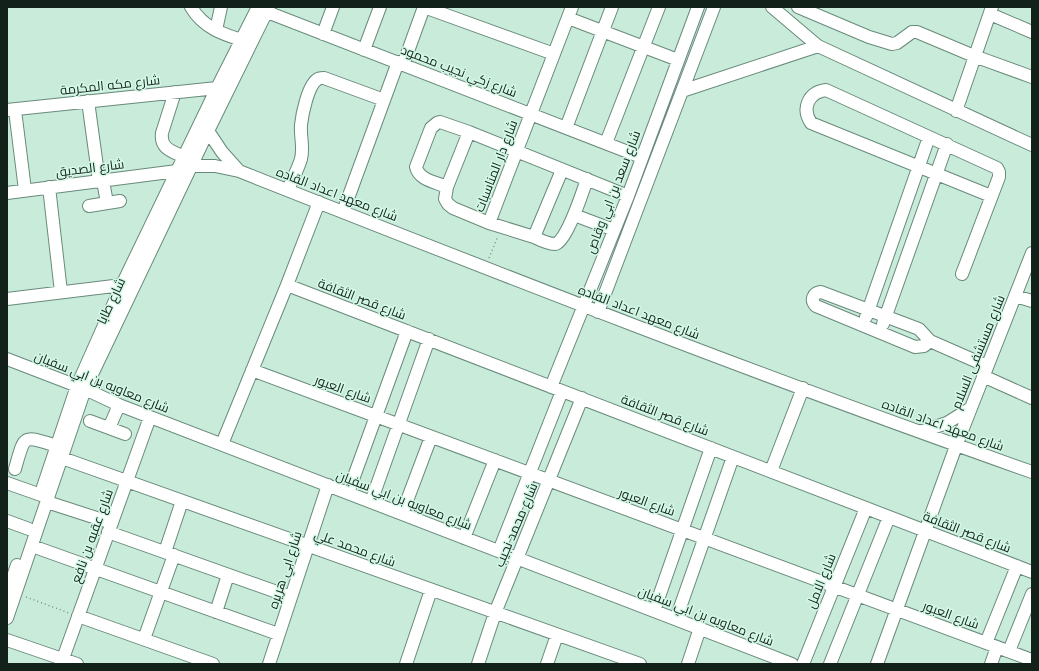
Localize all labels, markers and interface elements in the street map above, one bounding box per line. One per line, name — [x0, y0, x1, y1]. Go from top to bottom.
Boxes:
street label: شارع زكي نجيب محمود — [398, 41, 520, 103]
street label: شارع مكه المكرمة — [59, 71, 161, 99]
street label: شارع دار المناسبات — [471, 117, 521, 215]
street label: شارع سعد بن ابي وقاص — [582, 128, 646, 257]
street label: شارع الصديق — [55, 155, 125, 181]
street label: شارع معهد اعداد القاده — [274, 163, 400, 225]
street label: شارع قصر الثقافة — [316, 274, 408, 324]
street label: شارع طابا — [93, 275, 129, 327]
street label: شارع معهد اعداد القاده — [576, 281, 702, 343]
street label: شارع مستشفى السلام — [947, 292, 1010, 412]
street label: شارع معاويه بن ابي سفيان — [31, 347, 172, 419]
street label: شارع العبور — [312, 371, 374, 407]
street label: شارع قصر الثقافة — [619, 390, 711, 440]
street label: شارع معهد اعداد القاده — [880, 395, 1006, 455]
street label: شارع معاويه بن ابي سفيان — [333, 466, 474, 536]
street label: شارع محمد نجيب — [491, 480, 541, 570]
street label: شارع العبور — [616, 484, 678, 520]
street label: شارع عقبه بن نافع — [67, 487, 117, 585]
street label: شارع قصر الثقافة — [921, 507, 1013, 557]
street label: شارع محمد علي — [311, 525, 398, 572]
street label: شارع ابي هريره — [264, 529, 307, 612]
street label: شارع الامل — [802, 551, 840, 611]
street label: شارع معاويه بن ابي سفيان — [635, 582, 776, 652]
street label: شارع العبور — [920, 597, 982, 633]

